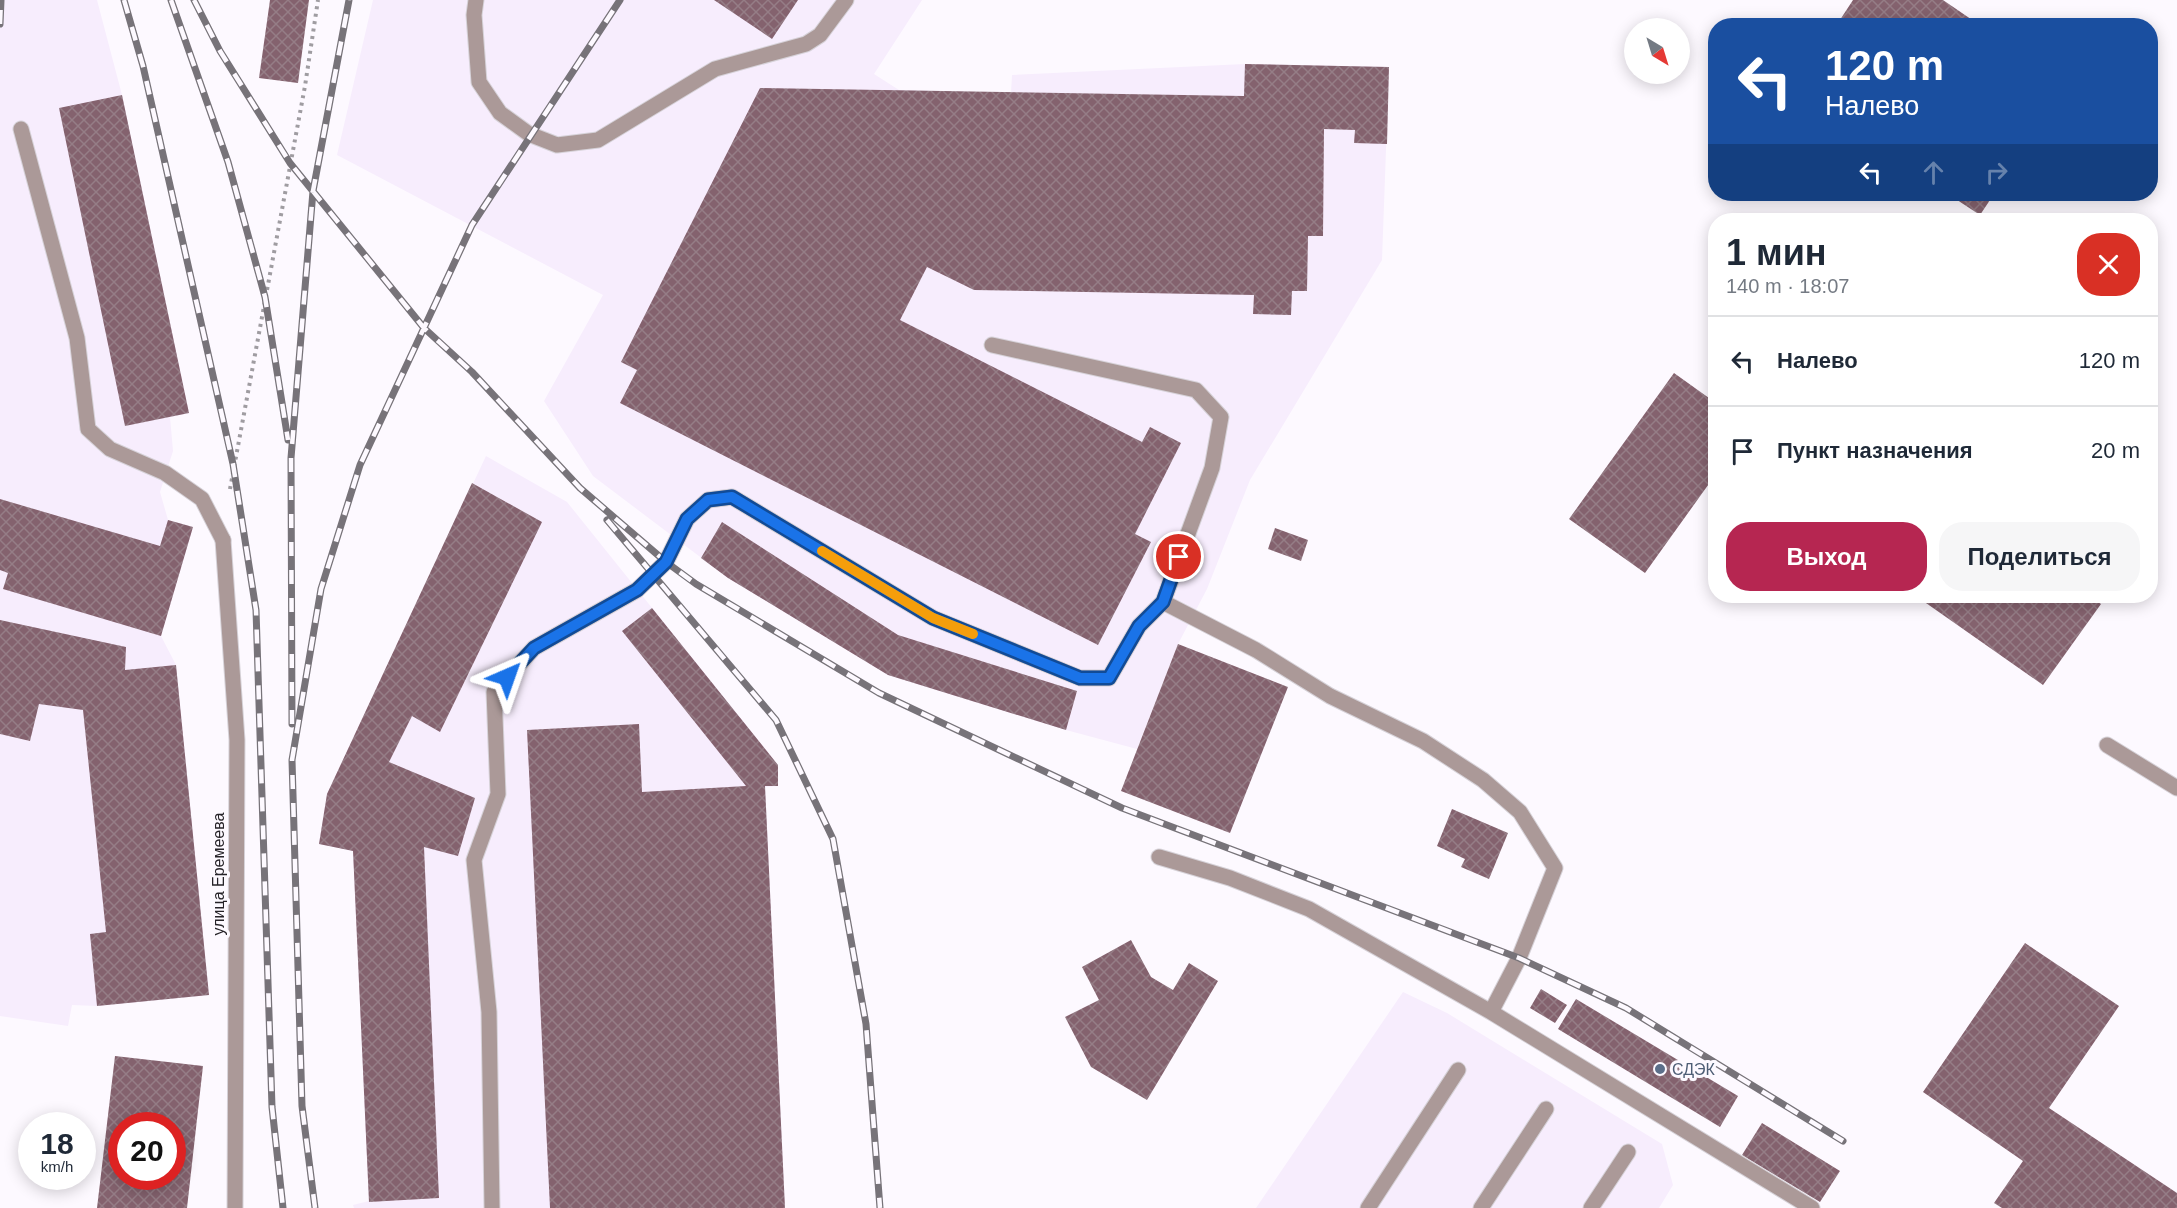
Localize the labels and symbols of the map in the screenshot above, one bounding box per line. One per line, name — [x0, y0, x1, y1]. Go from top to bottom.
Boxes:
north arrow — [1624, 18, 1690, 84]
pin — [1153, 531, 1204, 582]
position arrow — [475, 645, 539, 709]
street label: улица Еремеева — [210, 812, 227, 935]
place label: СДЭК — [1672, 1061, 1716, 1078]
marker: СДЭК — [1653, 1062, 1667, 1076]
speed limit sign: 20 — [108, 1112, 186, 1190]

